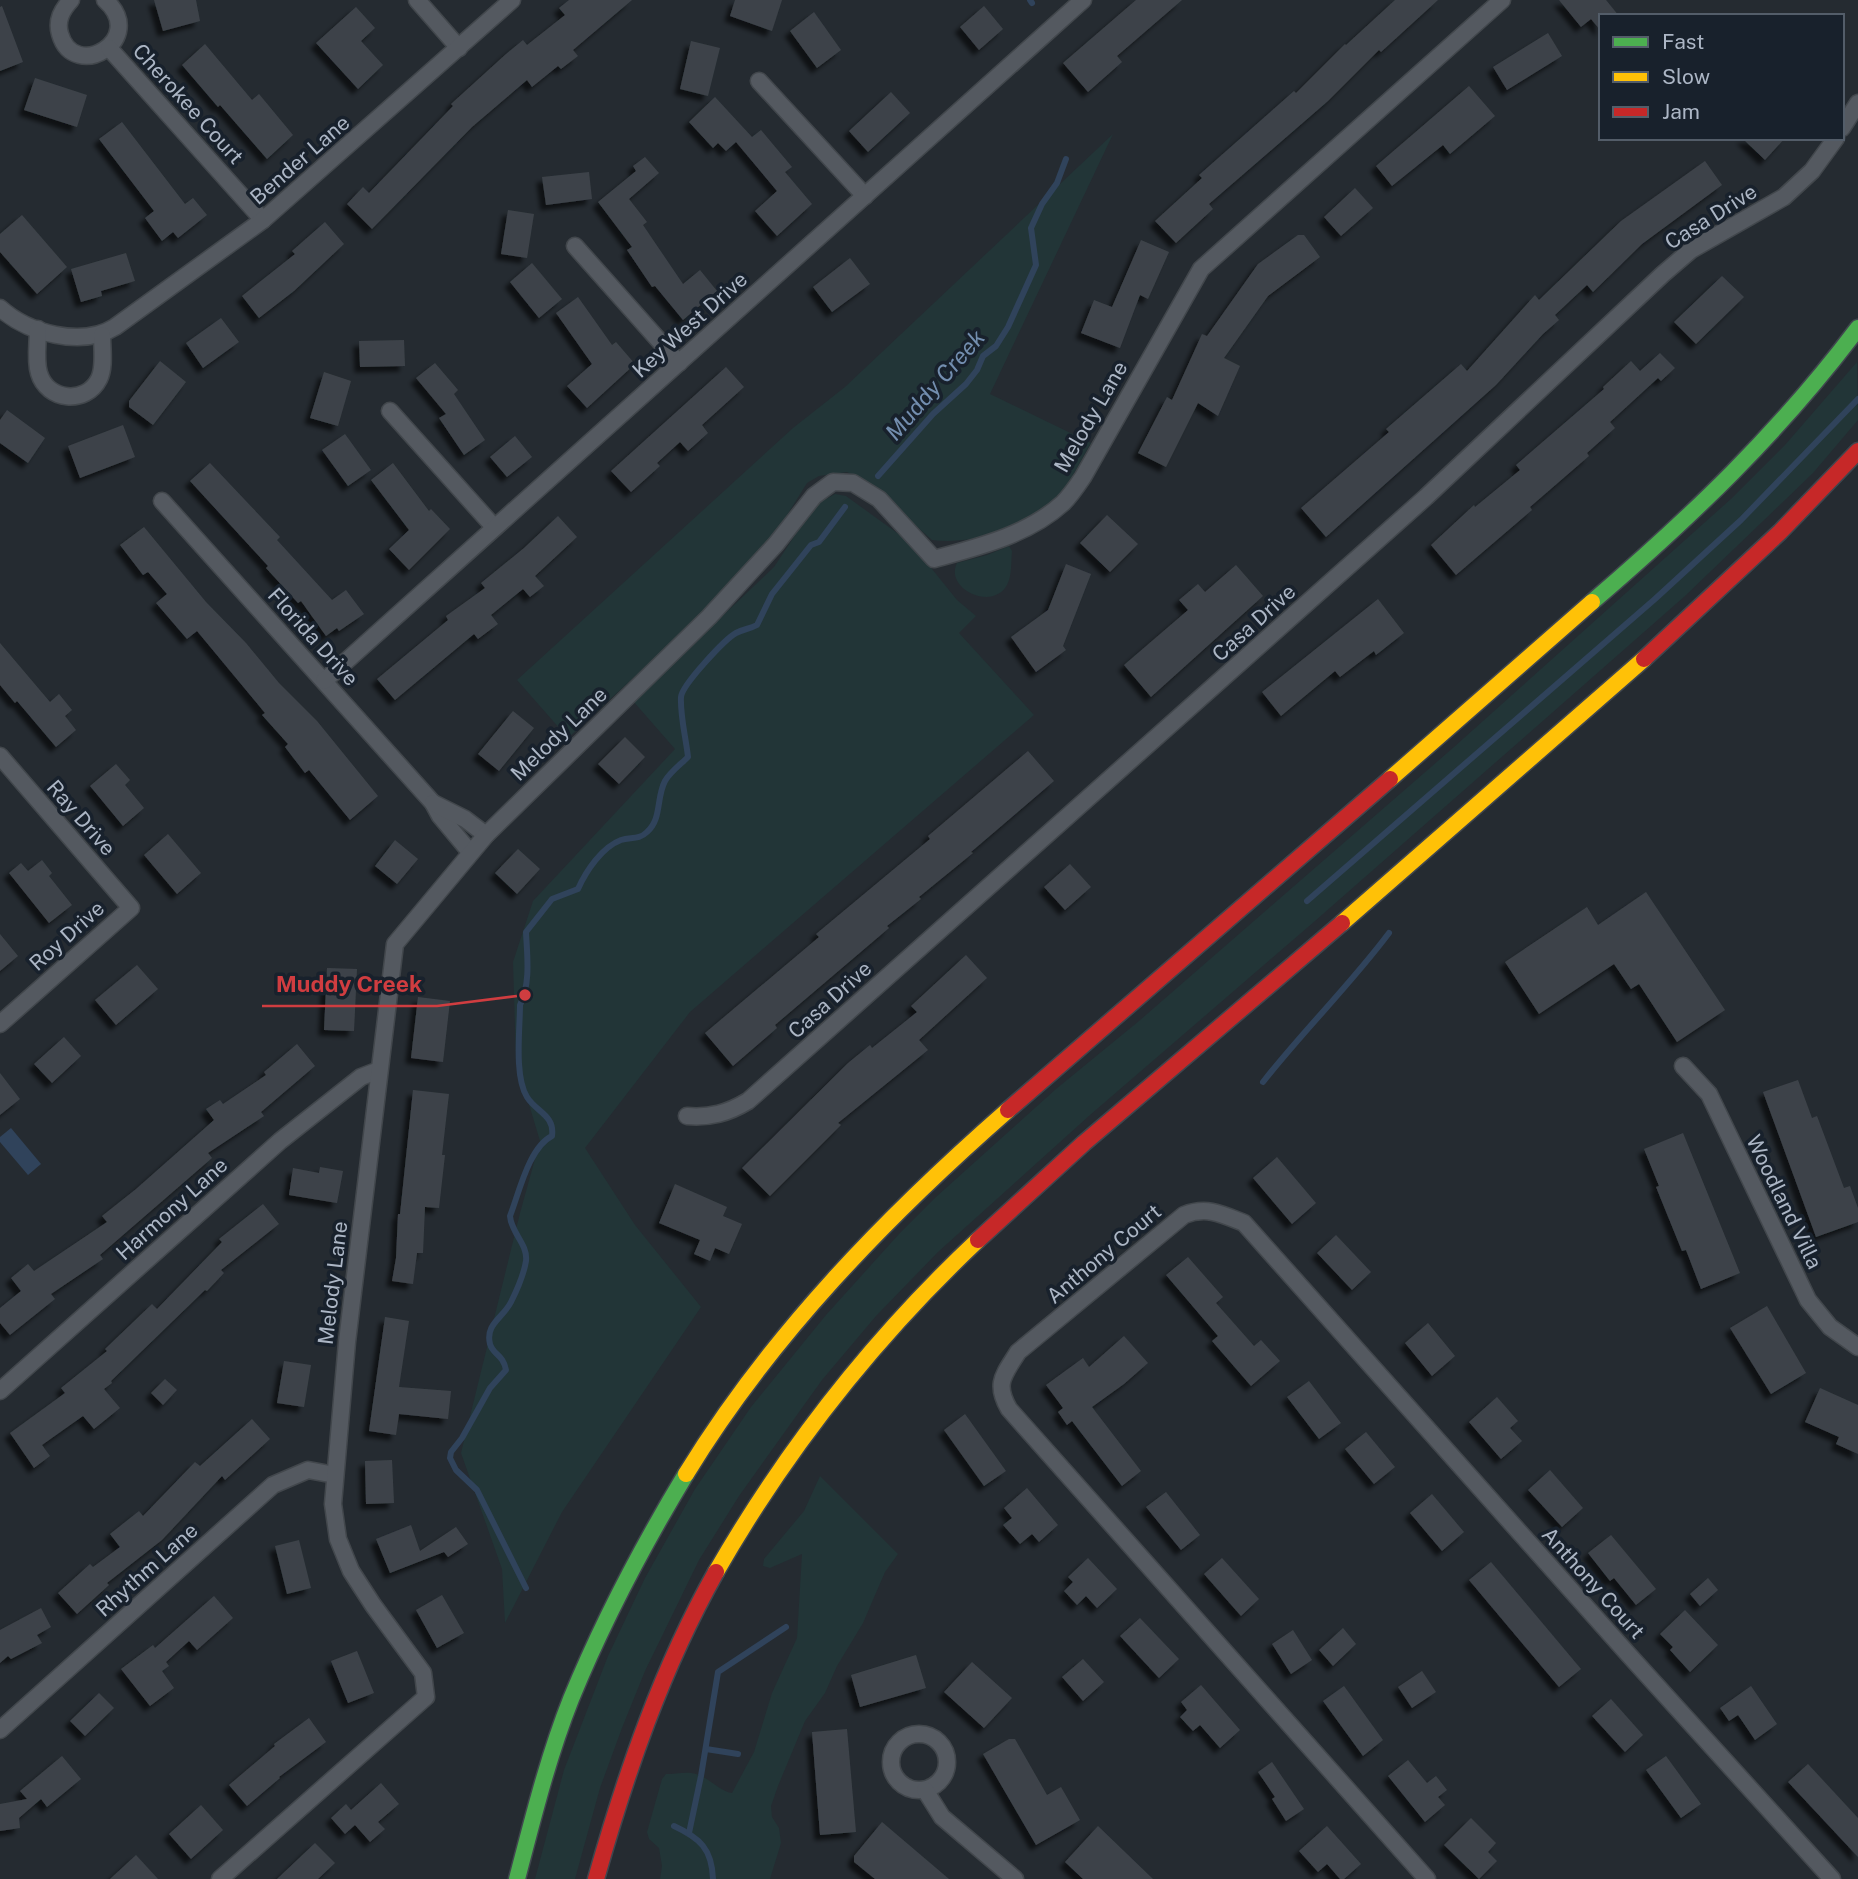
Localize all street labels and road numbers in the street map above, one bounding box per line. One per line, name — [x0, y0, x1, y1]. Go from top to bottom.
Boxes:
street label: Cherokee Court — [128, 38, 249, 169]
street label: Bender Lane — [245, 110, 354, 210]
street label: Casa Drive — [1660, 179, 1761, 255]
street label: Key West Drive — [627, 266, 752, 383]
street label: Melody Lane — [1049, 357, 1132, 477]
street label: Casa Drive — [1207, 579, 1300, 667]
street label: Florida Drive — [263, 583, 364, 691]
street label: Melody Lane — [505, 681, 612, 786]
street label: Ray Drive — [42, 775, 121, 861]
street label: Roy Drive — [24, 896, 109, 976]
street label: Casa Drive — [783, 956, 876, 1044]
street label: Woodland Villa — [1741, 1131, 1828, 1273]
street label: Harmony Lane — [111, 1152, 233, 1265]
street label: Anthony Court — [1041, 1199, 1166, 1309]
street label: Melody Lane — [313, 1220, 352, 1346]
street label: Rhythm Lane — [91, 1517, 203, 1622]
street label: Anthony Court — [1537, 1522, 1650, 1644]

